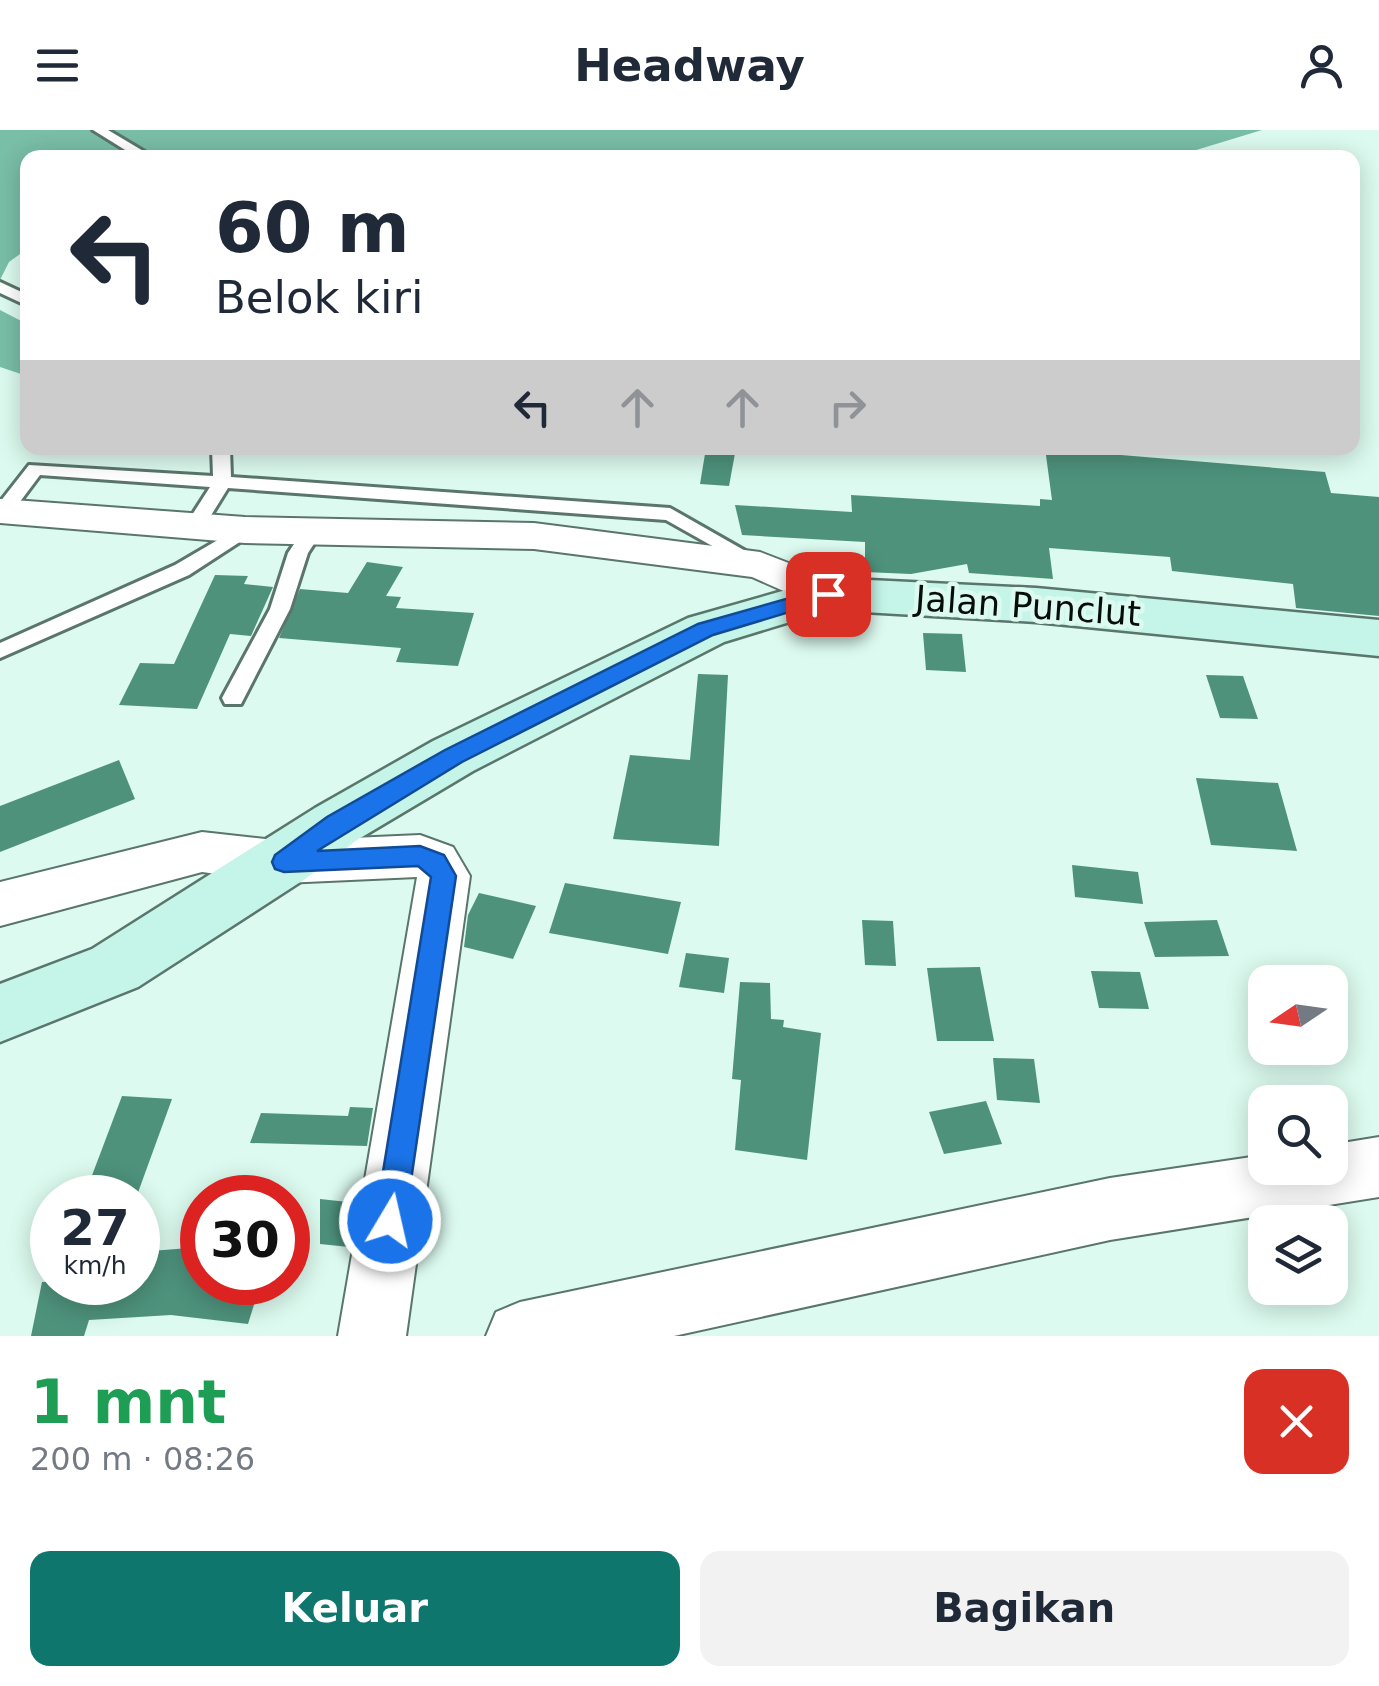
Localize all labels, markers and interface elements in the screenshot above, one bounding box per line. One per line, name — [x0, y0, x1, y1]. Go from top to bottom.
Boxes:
icon: menu — [30, 38, 85, 93]
icon: person — [1294, 38, 1349, 93]
text: Headway — [574, 39, 805, 92]
text: 60 m — [215, 187, 410, 269]
icon: left — [50, 190, 180, 320]
text: Belok kiri — [215, 271, 424, 324]
icon: left — [505, 380, 560, 435]
icon: ahead — [610, 380, 665, 435]
icon: ahead — [715, 380, 770, 435]
icon: right — [820, 380, 875, 435]
pin — [786, 552, 871, 637]
icon: arrive — [801, 567, 856, 622]
street label: Jalan Punclut — [912, 578, 1142, 634]
north arrow — [1248, 965, 1348, 1065]
map controls — [1248, 965, 1348, 1305]
button: search — [1248, 1085, 1348, 1185]
position arrow — [338, 1169, 442, 1273]
speed limit sign: 30 — [180, 1175, 310, 1305]
text: 27 — [60, 1199, 130, 1257]
button: layers — [1248, 1205, 1348, 1305]
text: km/h — [63, 1251, 127, 1280]
text: 1 mnt — [30, 1367, 227, 1437]
button: close — [1244, 1369, 1349, 1474]
text: 200 m · 08:26 — [30, 1440, 255, 1478]
button: Keluar — [30, 1551, 680, 1666]
button: Bagikan — [700, 1551, 1349, 1666]

